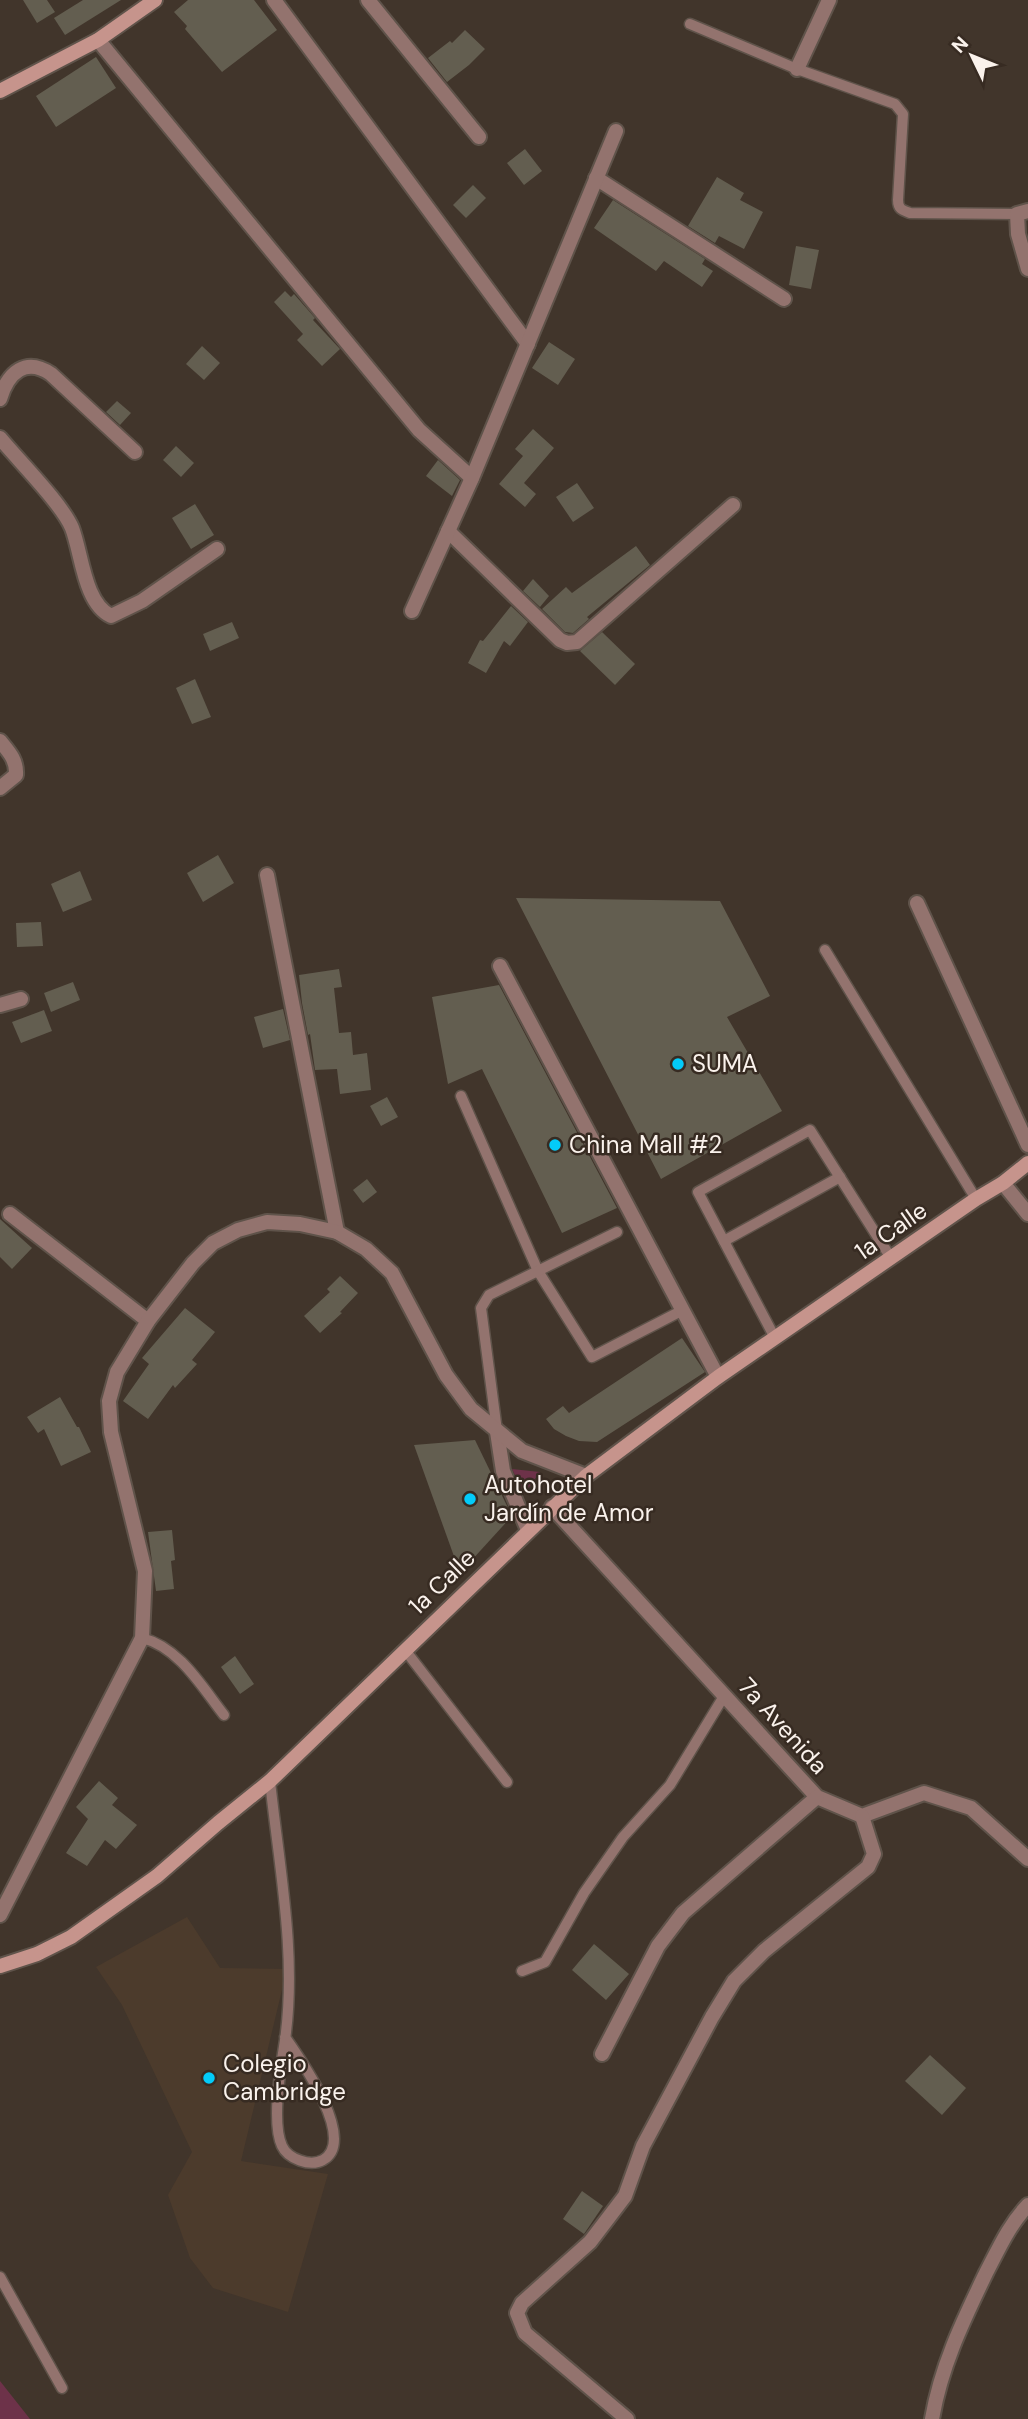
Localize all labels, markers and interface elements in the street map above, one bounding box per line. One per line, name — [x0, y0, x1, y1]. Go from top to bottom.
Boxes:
north arrow — [937, 21, 1007, 91]
text: N — [946, 31, 974, 58]
place label: SUMA — [692, 1048, 758, 1079]
marker: SUMA — [670, 1056, 686, 1072]
place label: China Mall #2 — [569, 1129, 722, 1160]
marker: China Mall #2 — [547, 1137, 563, 1153]
street label: 1a Calle — [848, 1195, 933, 1267]
place label: Autohotel Jardín de Amor — [484, 1469, 654, 1528]
marker: Autohotel Jardín de Amor — [462, 1491, 478, 1507]
street label: 1a Calle — [402, 1542, 482, 1621]
street label: 7a Avenida — [732, 1671, 835, 1780]
place label: Colegio Cambridge — [223, 2048, 346, 2107]
marker: Colegio Cambridge — [201, 2070, 217, 2086]

